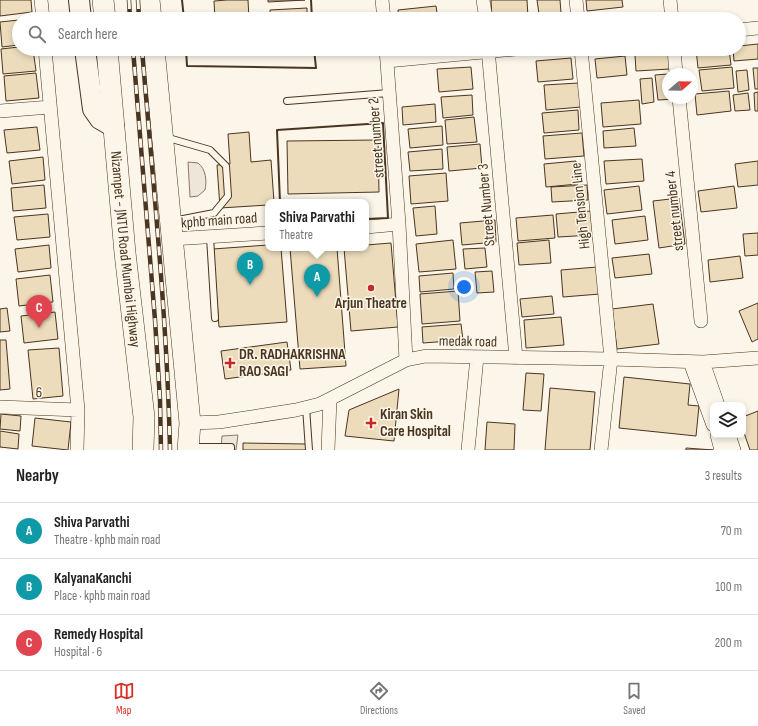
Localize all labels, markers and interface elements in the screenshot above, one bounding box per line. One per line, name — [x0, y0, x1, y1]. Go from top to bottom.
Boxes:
search box — [12, 12, 746, 56]
icon: search — [26, 23, 48, 45]
text: Search here — [58, 25, 118, 44]
north arrow — [662, 68, 698, 104]
street label: street number 2 — [364, 97, 389, 179]
street label: Nizampet - JNTU Road Mumbai Highway — [106, 150, 145, 348]
street label: High Tension Line — [567, 162, 594, 250]
street label: Street Number 3 — [473, 163, 500, 247]
street label: street number 4 — [661, 170, 688, 252]
popup — [265, 199, 369, 251]
street label: kphb main road — [180, 208, 258, 233]
text: Shiva Parvathi — [279, 208, 355, 227]
text: Theatre — [279, 227, 313, 243]
pin: B — [237, 252, 263, 285]
pin: A — [304, 264, 330, 297]
your location — [454, 277, 474, 297]
marker: Arjun Theatre — [366, 283, 376, 293]
place label: Arjun Theatre — [334, 294, 407, 313]
pin: C — [26, 295, 52, 328]
street label: medak road — [439, 331, 497, 352]
place label: DR. RADHAKRISHNA RAO SAGI — [239, 345, 346, 381]
marker: DR. RADHAKRISHNA RAO SAGI — [224, 357, 236, 369]
street label: 6 — [35, 383, 43, 402]
map controls — [710, 402, 746, 438]
button: layers — [710, 402, 746, 438]
place label: Kiran Skin Care Hospital — [380, 405, 451, 441]
marker: Kiran Skin Care Hospital — [365, 417, 377, 429]
text: Nearby — [16, 466, 59, 486]
text: 3 results — [705, 468, 742, 484]
text: Shiva Parvathi — [54, 513, 129, 532]
text: A — [26, 523, 32, 539]
text: 70 m — [721, 523, 742, 539]
text: Theatre · kphb main road — [54, 532, 161, 548]
text: KalyanaKanchi — [54, 569, 132, 588]
text: B — [26, 579, 32, 595]
text: 100 m — [715, 579, 742, 595]
text: Place · kphb main road — [54, 588, 150, 604]
text: Remedy Hospital — [54, 625, 143, 644]
text: C — [26, 635, 32, 651]
text: 200 m — [715, 635, 742, 651]
text: Hospital · 6 — [54, 644, 102, 660]
tab: Map — [113, 680, 135, 717]
tab: Directions — [360, 680, 398, 717]
tab: Saved — [623, 680, 645, 717]

